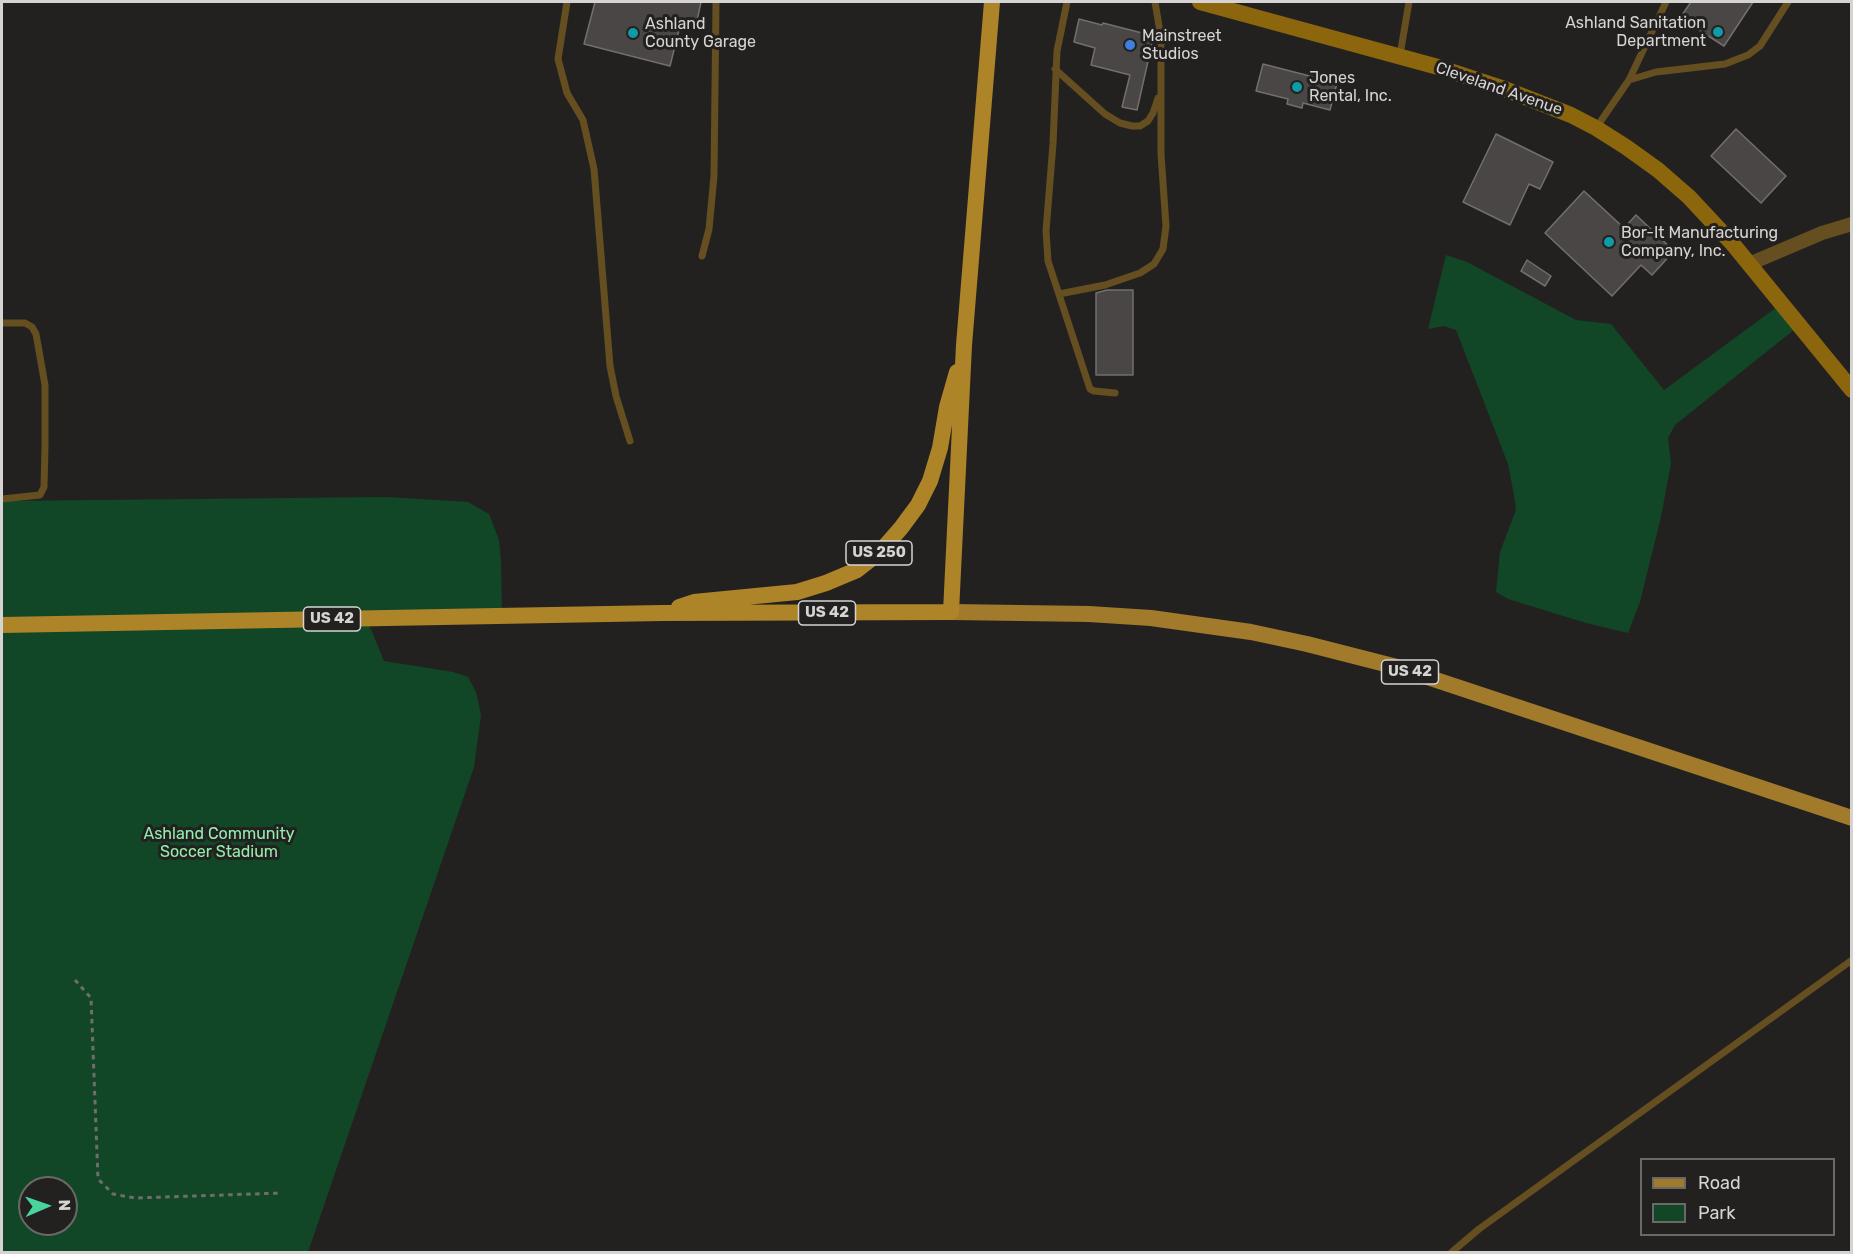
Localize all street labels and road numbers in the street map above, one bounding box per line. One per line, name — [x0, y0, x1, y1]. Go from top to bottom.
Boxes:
street label: Cleveland Avenue — [1433, 58, 1565, 120]
road number: US 250 — [846, 541, 912, 565]
road number: US 42 — [798, 601, 856, 625]
road number: US 42 — [304, 607, 360, 631]
road number: US 42 — [1382, 660, 1438, 684]

